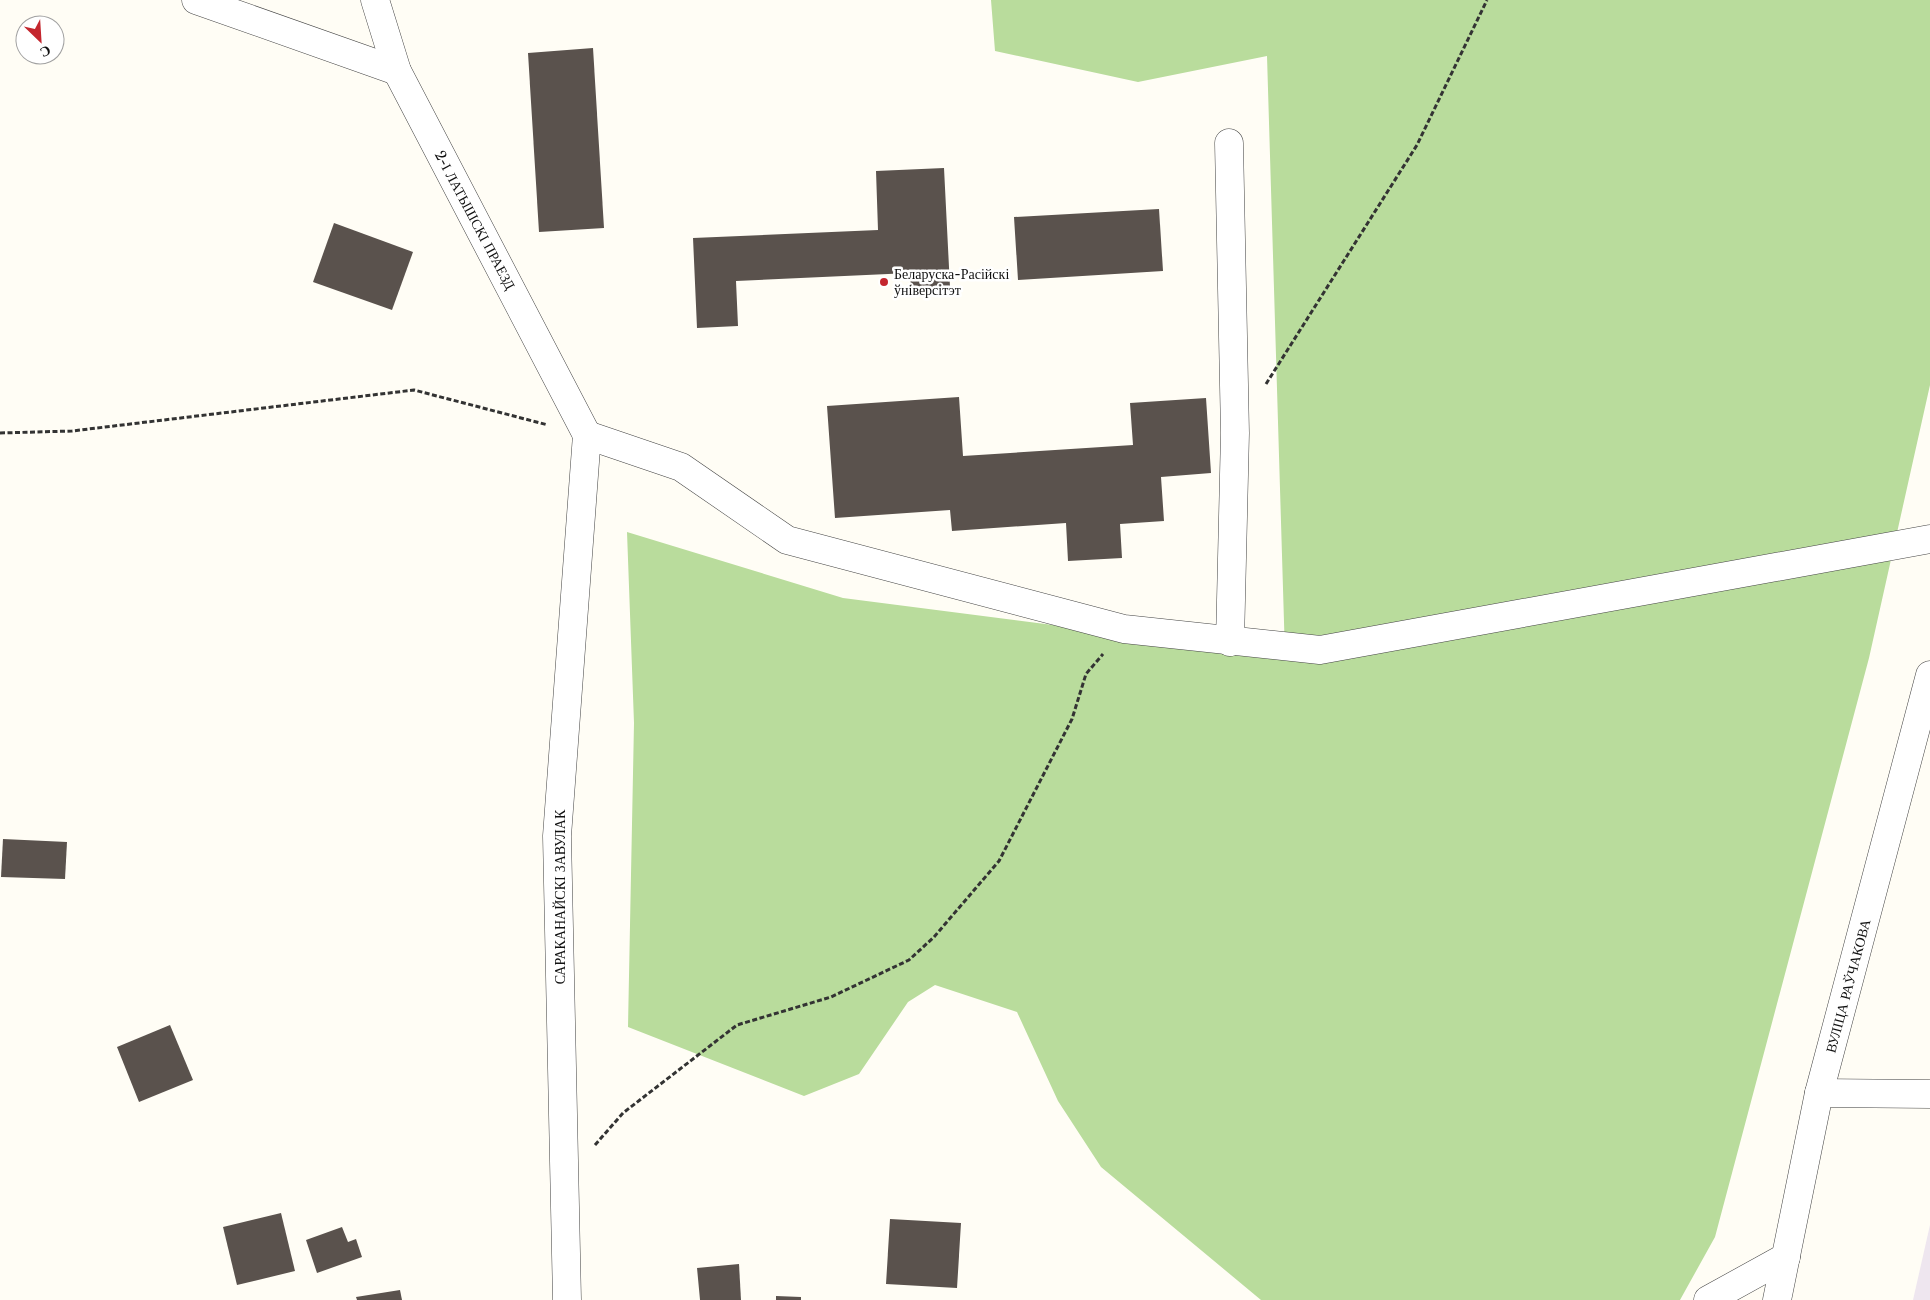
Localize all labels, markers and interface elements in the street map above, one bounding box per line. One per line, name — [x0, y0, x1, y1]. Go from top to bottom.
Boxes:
north arrow — [15, 15, 65, 65]
text: С — [37, 41, 54, 62]
street label: 2-І ЛАТЫШСКІ ПРАЕЗД — [431, 147, 520, 293]
place label: Беларуска-Расійскі ўніверсітэт — [894, 265, 1009, 299]
marker: Беларуска-Расійскі ўніверсітэт — [878, 276, 890, 288]
street label: САРАКАНАЙСКІ ЗАВУЛАК — [551, 809, 569, 984]
street label: ВУЛІЦА РАЎЧАКОВА — [1821, 916, 1875, 1055]

